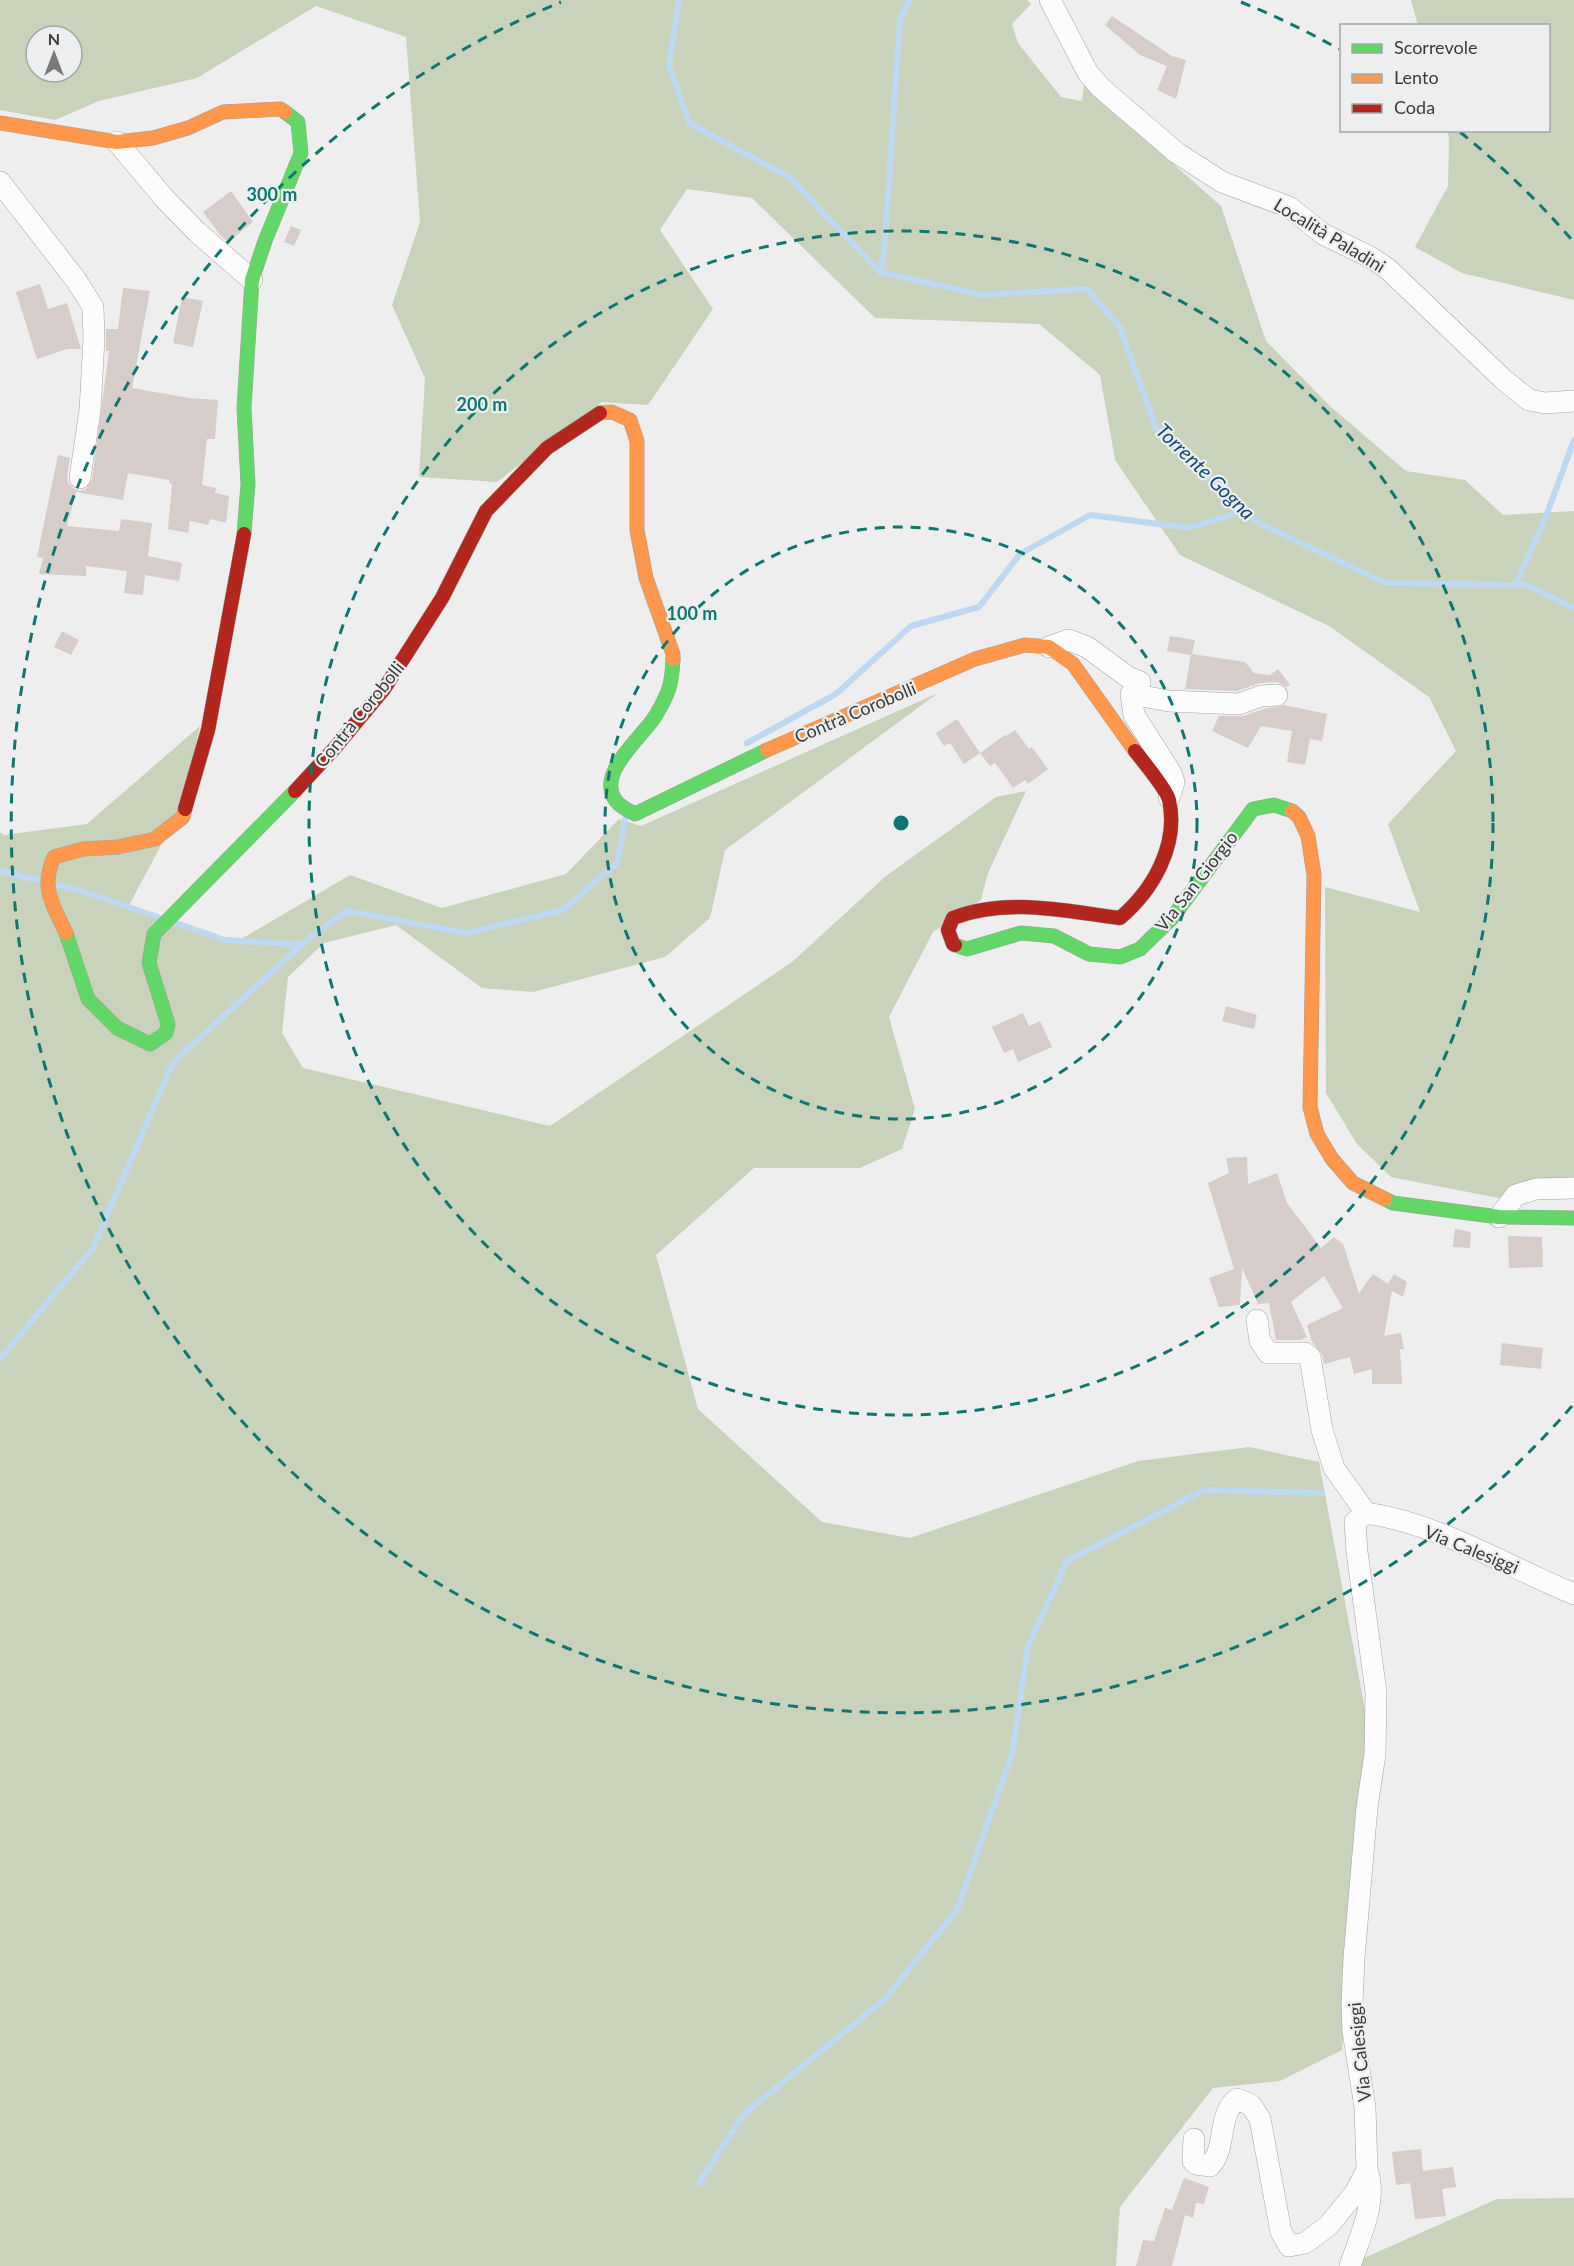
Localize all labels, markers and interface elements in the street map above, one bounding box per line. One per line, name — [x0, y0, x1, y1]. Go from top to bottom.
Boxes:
north arrow — [24, 24, 84, 84]
legend — [1340, 24, 1550, 132]
text: N — [48, 29, 60, 48]
text: Scorrevole — [1394, 36, 1477, 58]
text: Lento — [1394, 66, 1439, 88]
text: Coda — [1394, 96, 1435, 118]
text: 300 m — [247, 183, 297, 205]
street label: Località Paladini — [1270, 193, 1390, 277]
text: 200 m — [457, 393, 507, 415]
water label: Torrente Gogna — [1152, 418, 1260, 524]
text: 100 m — [667, 602, 717, 624]
street label: Contrà Corobolli — [310, 657, 408, 771]
street label: Contrà Corobolli — [791, 676, 919, 748]
centre of rings — [891, 813, 911, 833]
street label: Via San Giorgio — [1150, 826, 1242, 936]
street label: Via Calesiggi — [1422, 1520, 1522, 1578]
street label: Via Calesiggi — [1343, 2001, 1375, 2103]

